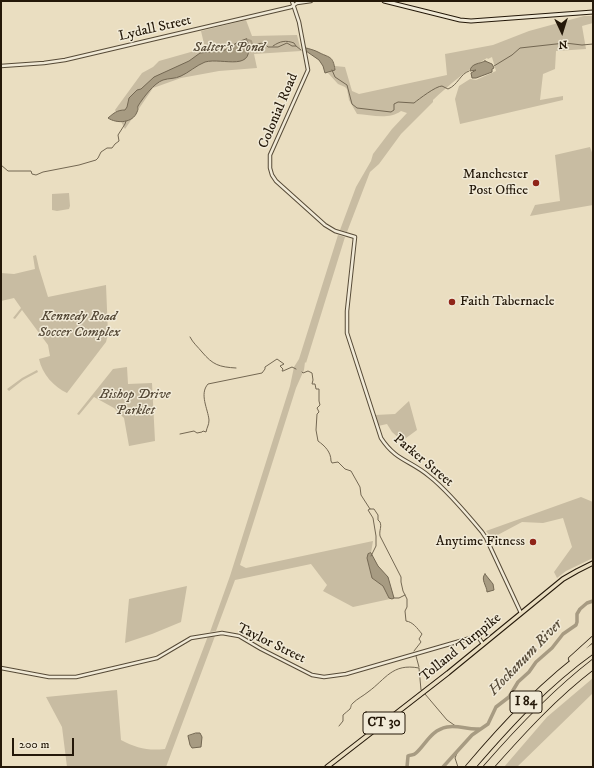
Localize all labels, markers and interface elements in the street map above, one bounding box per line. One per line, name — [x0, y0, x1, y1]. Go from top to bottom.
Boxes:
street label: Lydall Street — [117, 12, 193, 46]
north arrow — [542, 12, 582, 52]
text: N — [558, 37, 568, 51]
park label: Salter's Pond — [193, 40, 265, 56]
street label: Colonial Road — [256, 71, 302, 151]
place label: Manchester Post Office — [463, 167, 528, 200]
marker: Manchester Post Office — [531, 178, 541, 188]
place label: Faith Tabernacle — [460, 294, 555, 310]
marker: Faith Tabernacle — [447, 297, 457, 307]
park label: Kennedy Road Soccer Complex — [38, 309, 120, 342]
park label: Bishop Drive Parklet — [99, 387, 171, 420]
street label: Parker Street — [390, 431, 456, 491]
place label: Anytime Fitness — [436, 534, 525, 550]
marker: Anytime Fitness — [528, 537, 538, 547]
street label: Tolland Turnpike — [417, 610, 505, 686]
water label: Hockanum River — [485, 616, 567, 700]
street label: Taylor Street — [234, 620, 308, 668]
road number: I 84 — [510, 691, 542, 713]
road number: CT 30 — [363, 712, 405, 734]
scale bar — [14, 730, 76, 756]
text: 200 m — [19, 737, 49, 752]

